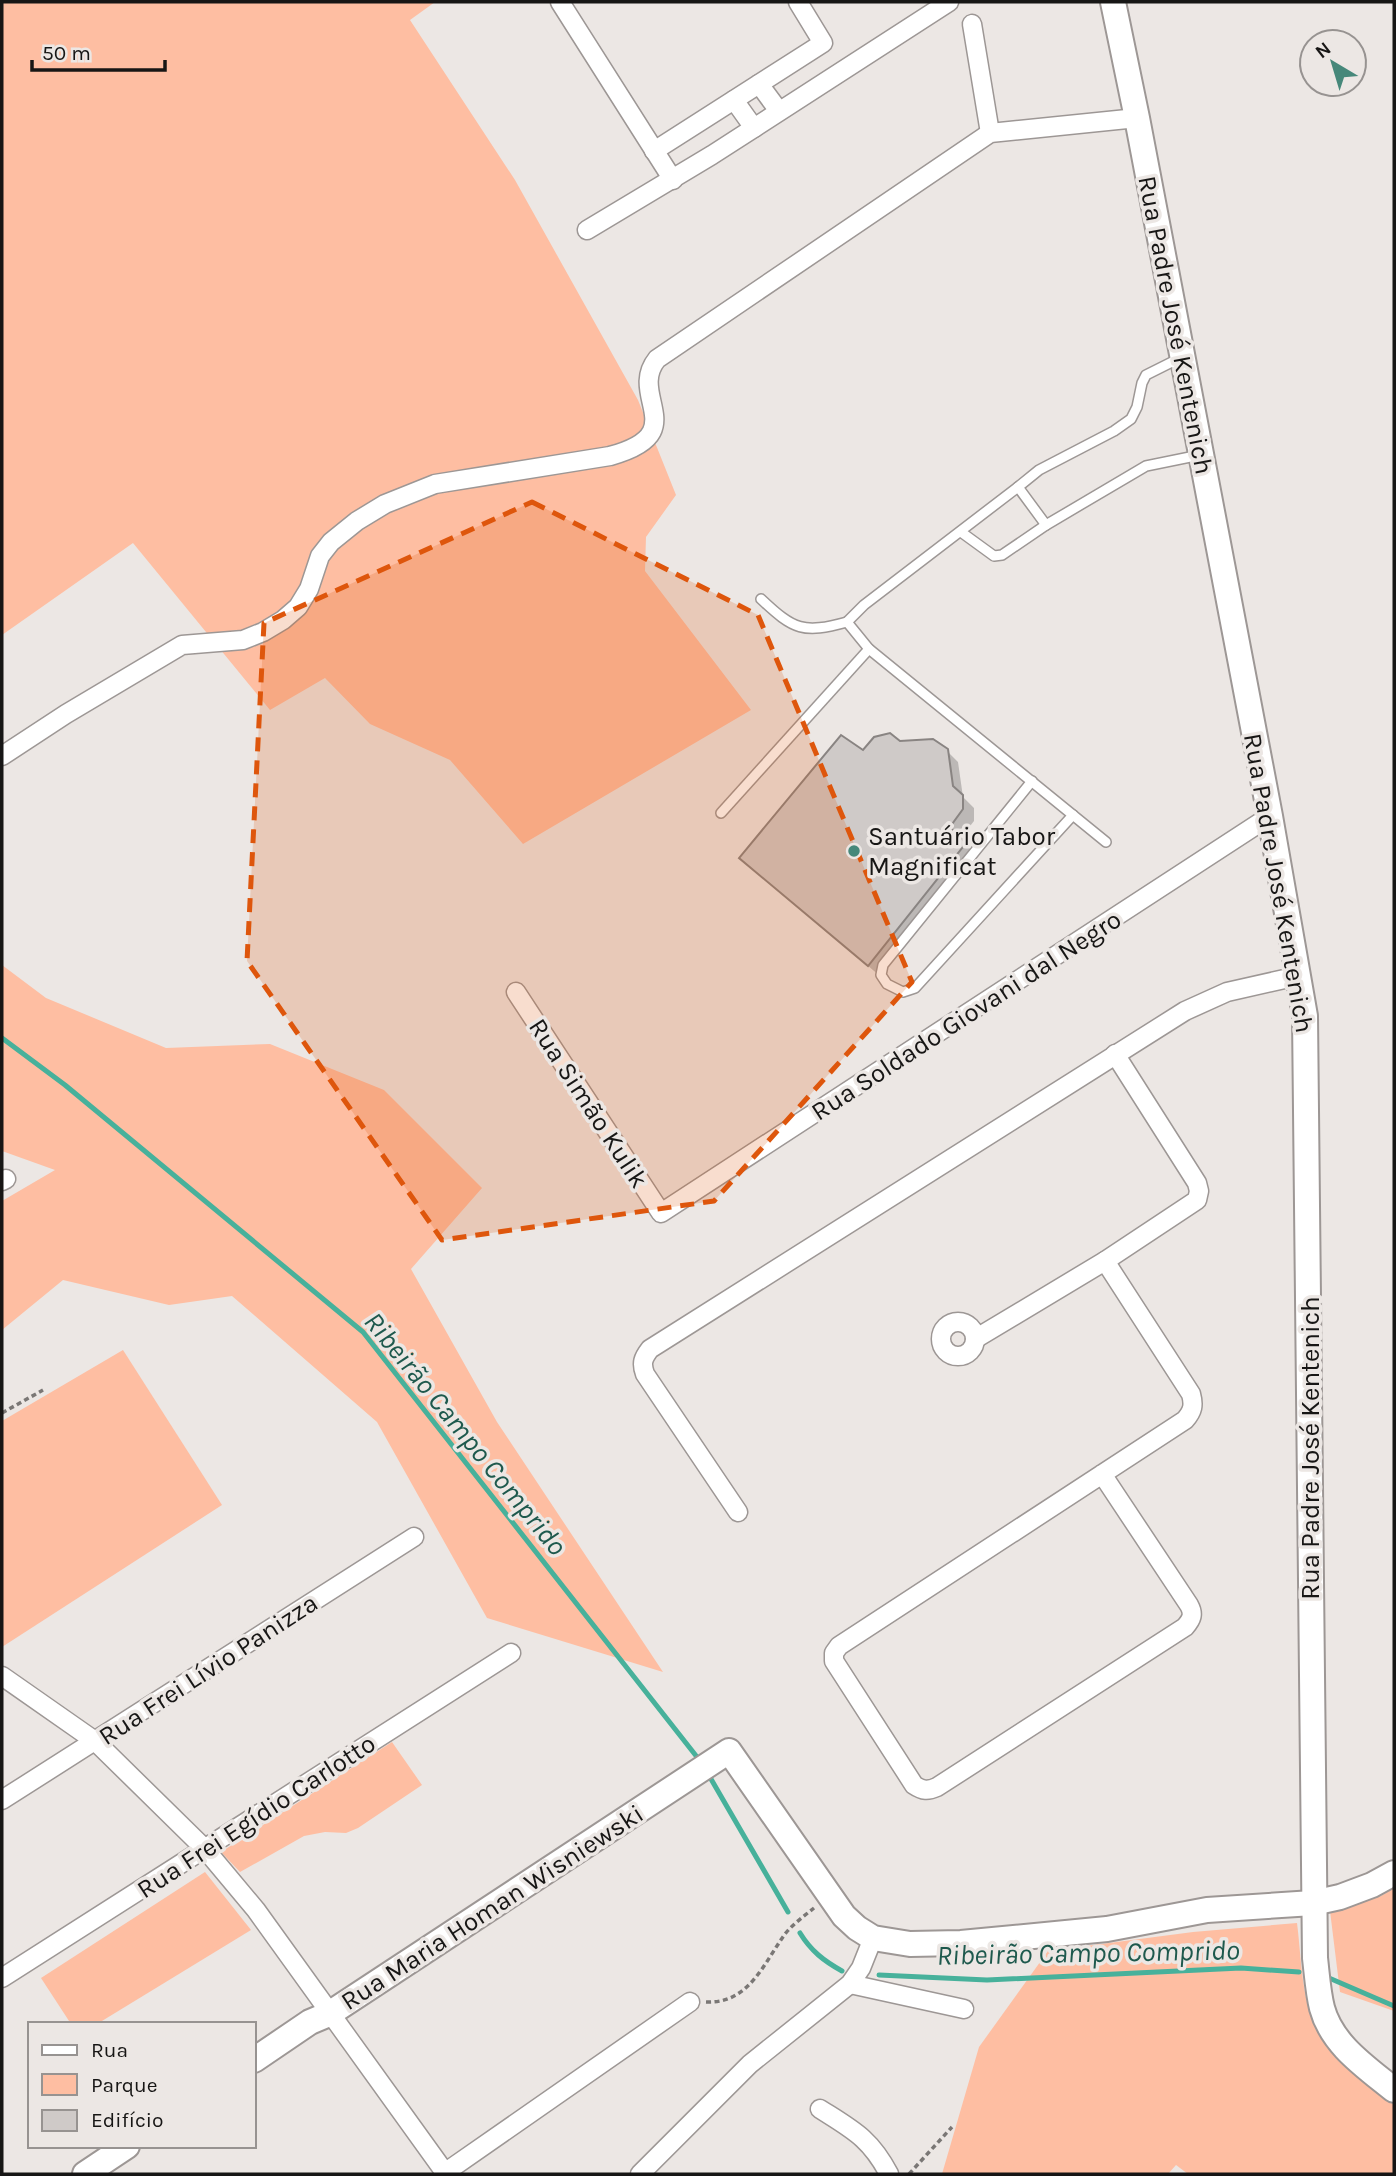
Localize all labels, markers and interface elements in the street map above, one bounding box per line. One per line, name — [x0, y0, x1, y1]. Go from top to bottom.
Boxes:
scale bar — [32, 28, 164, 72]
north arrow — [1298, 28, 1368, 98]
text: N — [1311, 38, 1335, 63]
text: 50 m — [42, 41, 91, 65]
street label: Rua Padre José Kentenich — [1131, 173, 1220, 477]
street label: Rua Padre José Kentenich — [1237, 731, 1320, 1035]
place label: Santuário Tabor Magnificat — [868, 821, 1056, 882]
marker: Santuário Tabor Magnificat — [846, 843, 862, 859]
street label: Rua Soldado Giovani dal Negro — [806, 904, 1127, 1127]
street label: Rua Simão Kulik — [522, 1013, 655, 1194]
street label: Rua Padre José Kentenich — [1295, 1296, 1326, 1600]
water label: Ribeirão Campo Comprido — [357, 1305, 574, 1562]
street label: Rua Frei Lívio Panizza — [93, 1587, 324, 1752]
street label: Rua Frei Egídio Carlotto — [131, 1728, 381, 1905]
street label: Rua Maria Homan Wisniewski — [335, 1798, 649, 2017]
water label: Ribeirão Campo Comprido — [936, 1933, 1240, 1972]
legend — [28, 2022, 256, 2148]
text: Rua — [91, 2038, 128, 2062]
text: Parque — [91, 2073, 158, 2097]
text: Edifício — [91, 2108, 164, 2132]

